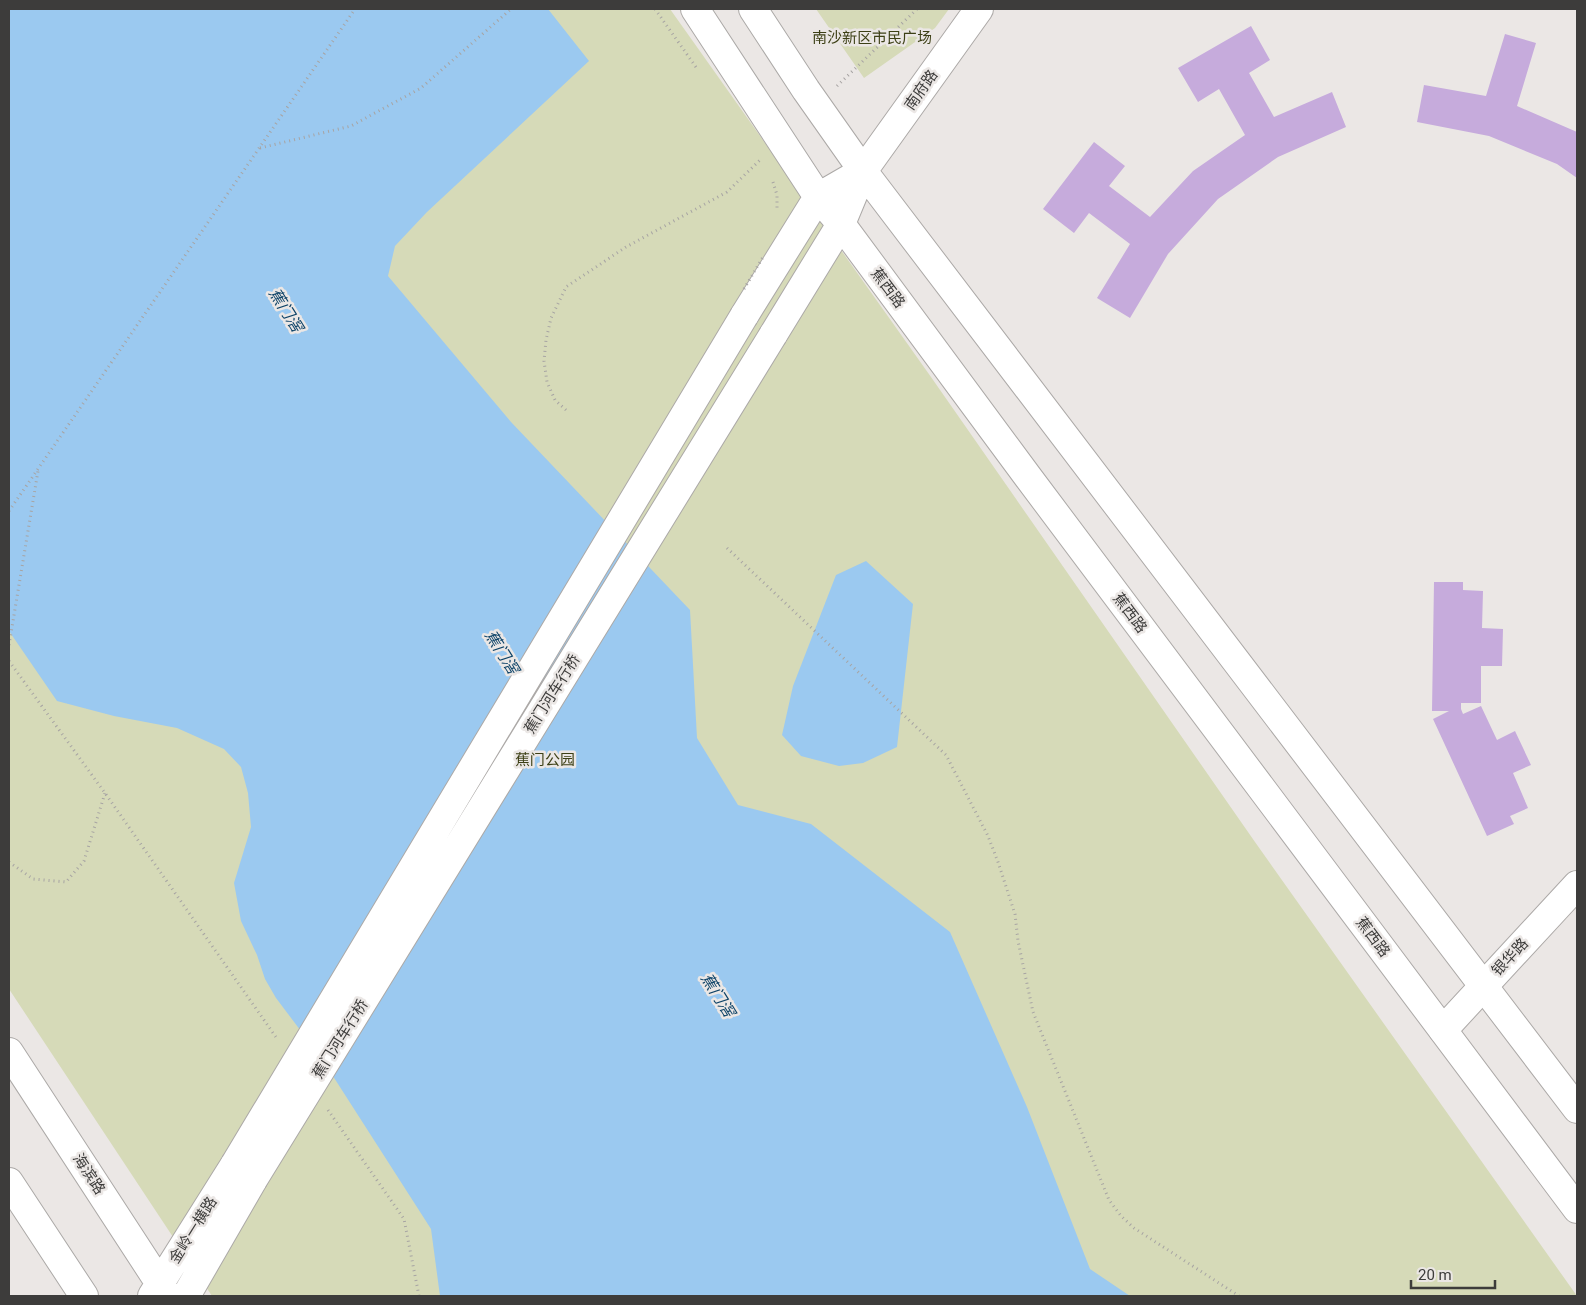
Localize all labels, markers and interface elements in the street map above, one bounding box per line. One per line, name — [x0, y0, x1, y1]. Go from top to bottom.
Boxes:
park label: 南沙新区市民广场 — [812, 29, 932, 47]
street label: 南府路 — [901, 66, 941, 114]
street label: 蕉西路 — [867, 265, 909, 311]
water label: 蕉门滘 — [265, 285, 308, 337]
street label: 蕉西路 — [1109, 590, 1151, 636]
water label: 蕉门滘 — [481, 627, 524, 679]
street label: 蕉门河车行桥 — [521, 651, 583, 737]
park label: 蕉门公园 — [515, 751, 575, 769]
street label: 蕉西路 — [1352, 914, 1394, 960]
street label: 银华路 — [1488, 934, 1532, 980]
water label: 蕉门滘 — [697, 970, 740, 1022]
street label: 蕉门河车行桥 — [309, 996, 371, 1082]
street label: 海滨路 — [69, 1150, 109, 1198]
street label: 金岭一横路 — [165, 1193, 221, 1267]
scale bar — [1411, 1258, 1495, 1290]
text: 20 m — [1418, 1266, 1452, 1284]

